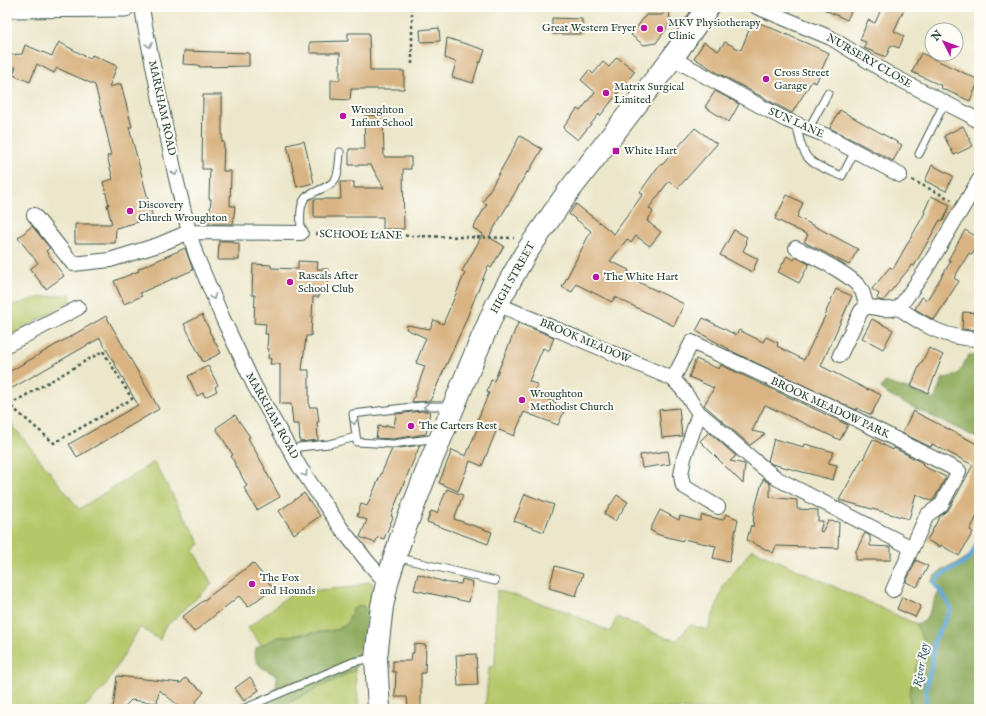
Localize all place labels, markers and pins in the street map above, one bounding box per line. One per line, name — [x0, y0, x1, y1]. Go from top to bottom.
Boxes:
place label: MKV Physiotherapy Clinic — [668, 16, 761, 43]
place label: Great Western Fryer — [542, 21, 636, 35]
marker: Great Western Fryer — [639, 23, 649, 33]
marker: MKV Physiotherapy Clinic — [655, 24, 665, 34]
place label: Cross Street Garage — [774, 66, 829, 93]
marker: Cross Street Garage — [761, 74, 771, 84]
place label: Matrix Surgical Limited — [614, 80, 684, 107]
marker: Matrix Surgical Limited — [601, 88, 611, 98]
place label: Wroughton Infant School — [351, 103, 413, 130]
marker: Wroughton Infant School — [338, 111, 348, 121]
place label: White Hart — [624, 144, 677, 158]
marker: White Hart — [611, 146, 621, 156]
place label: Discovery Church Wroughton — [138, 198, 227, 225]
marker: Discovery Church Wroughton — [125, 206, 135, 216]
place label: Rascals After School Club — [298, 269, 358, 296]
place label: The White Hart — [604, 270, 679, 284]
marker: The White Hart — [591, 272, 601, 282]
marker: Rascals After School Club — [285, 277, 295, 287]
place label: Wroughton Methodist Church — [530, 387, 614, 414]
marker: Wroughton Methodist Church — [517, 395, 527, 405]
place label: The Carters Rest — [419, 419, 497, 433]
marker: The Carters Rest — [406, 421, 416, 431]
place label: The Fox and Hounds — [260, 571, 315, 598]
marker: The Fox and Hounds — [247, 579, 257, 589]

